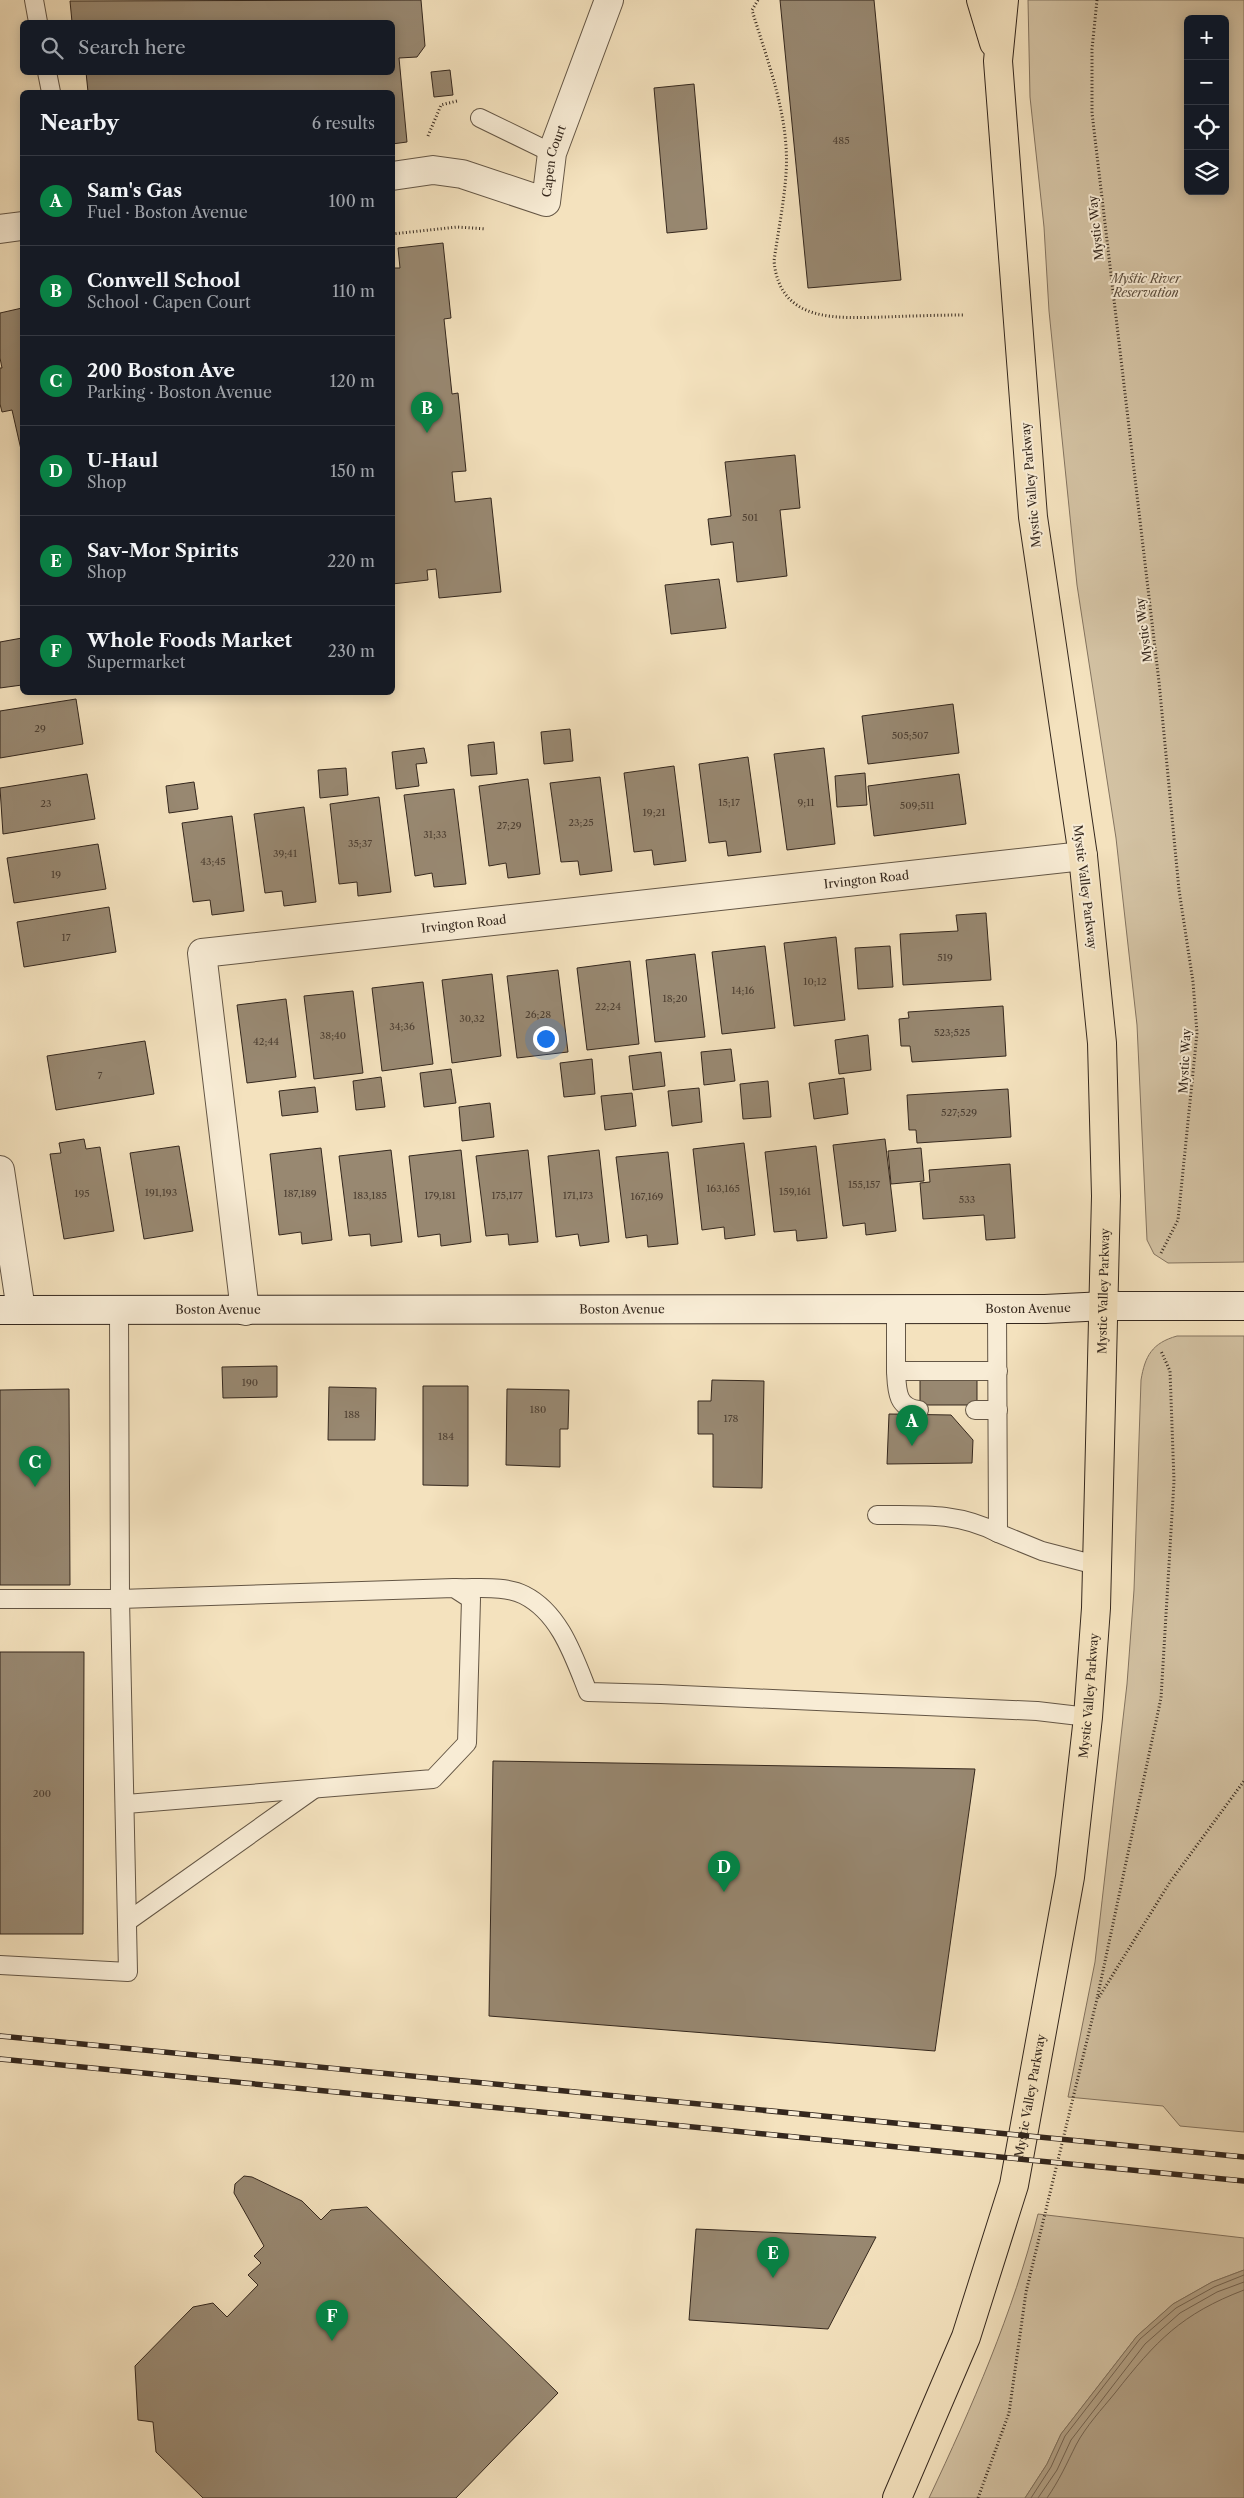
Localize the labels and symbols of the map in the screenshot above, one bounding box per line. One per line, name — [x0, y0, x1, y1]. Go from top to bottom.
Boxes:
street label: Capen Court — [539, 122, 569, 198]
house number: 485 — [832, 134, 850, 147]
street label: Mystic Way — [1085, 195, 1106, 261]
park label: Mystic River Reservation — [1109, 271, 1182, 300]
pin: B — [411, 392, 443, 433]
street label: Mystic Valley Parkway — [1018, 422, 1043, 548]
house number: 501 — [742, 511, 759, 524]
street label: Mystic Way — [1132, 596, 1155, 663]
house number: 29 — [34, 722, 46, 735]
house number: 505;507 — [892, 729, 928, 742]
house number: 15;17 — [718, 796, 740, 809]
house number: 9;11 — [797, 796, 815, 809]
house number: 23 — [40, 797, 52, 810]
house number: 509;511 — [900, 799, 935, 812]
house number: 19;21 — [643, 806, 666, 819]
house number: 23;25 — [568, 816, 594, 829]
house number: 27;29 — [496, 819, 522, 832]
street label: Mystic Valley Parkway — [1070, 824, 1101, 950]
house number: 31;33 — [423, 828, 447, 841]
house number: 35;37 — [348, 837, 372, 850]
house number: 39;41 — [273, 847, 298, 860]
house number: 43;45 — [200, 855, 226, 868]
street label: Irvington Road — [823, 867, 910, 891]
house number: 19 — [51, 868, 61, 881]
street label: Irvington Road — [420, 911, 508, 936]
house number: 17 — [61, 931, 71, 944]
house number: 519 — [937, 951, 953, 964]
house number: 10;12 — [803, 975, 827, 988]
house number: 14;16 — [732, 984, 755, 997]
house number: 18;20 — [662, 992, 688, 1005]
house number: 22;24 — [595, 1000, 621, 1013]
house number: 26;28 — [525, 1008, 551, 1021]
house number: 30,32 — [459, 1012, 485, 1025]
house number: 34;36 — [389, 1020, 415, 1033]
your location — [533, 1026, 559, 1052]
house number: 523;525 — [934, 1026, 970, 1039]
street label: Mystic Way — [1175, 1028, 1194, 1094]
house number: 38;40 — [320, 1029, 346, 1042]
house number: 42;44 — [253, 1035, 279, 1048]
house number: 7 — [98, 1069, 103, 1082]
house number: 527;529 — [941, 1106, 977, 1119]
house number: 155,157 — [848, 1178, 880, 1191]
house number: 163,165 — [706, 1182, 740, 1195]
house number: 159,161 — [779, 1185, 812, 1198]
house number: 191,193 — [145, 1186, 177, 1199]
house number: 195 — [74, 1187, 90, 1200]
house number: 187,189 — [283, 1187, 317, 1200]
house number: 183,185 — [353, 1189, 387, 1202]
house number: 179,181 — [424, 1189, 457, 1202]
house number: 175,177 — [491, 1189, 523, 1202]
house number: 171,173 — [563, 1189, 593, 1202]
house number: 167,169 — [631, 1190, 664, 1203]
house number: 533 — [959, 1193, 975, 1206]
street label: Mystic Valley Parkway — [1094, 1228, 1112, 1354]
street label: Boston Avenue — [985, 1300, 1071, 1316]
street label: Boston Avenue — [579, 1301, 665, 1316]
street label: Boston Avenue — [175, 1302, 261, 1317]
house number: 190 — [242, 1376, 258, 1389]
house number: 180 — [530, 1403, 546, 1416]
pin: A — [896, 1405, 928, 1446]
house number: 188 — [344, 1408, 360, 1421]
house number: 178 — [723, 1412, 739, 1425]
house number: 184 — [438, 1430, 454, 1443]
pin: C — [19, 1446, 51, 1487]
street label: Mystic Valley Parkway — [1075, 1632, 1101, 1759]
house number: 200 — [33, 1787, 51, 1800]
pin: D — [708, 1851, 740, 1892]
street label: Mystic Valley Parkway — [1011, 2032, 1048, 2159]
pin: E — [757, 2237, 789, 2278]
pin: F — [316, 2300, 348, 2341]

